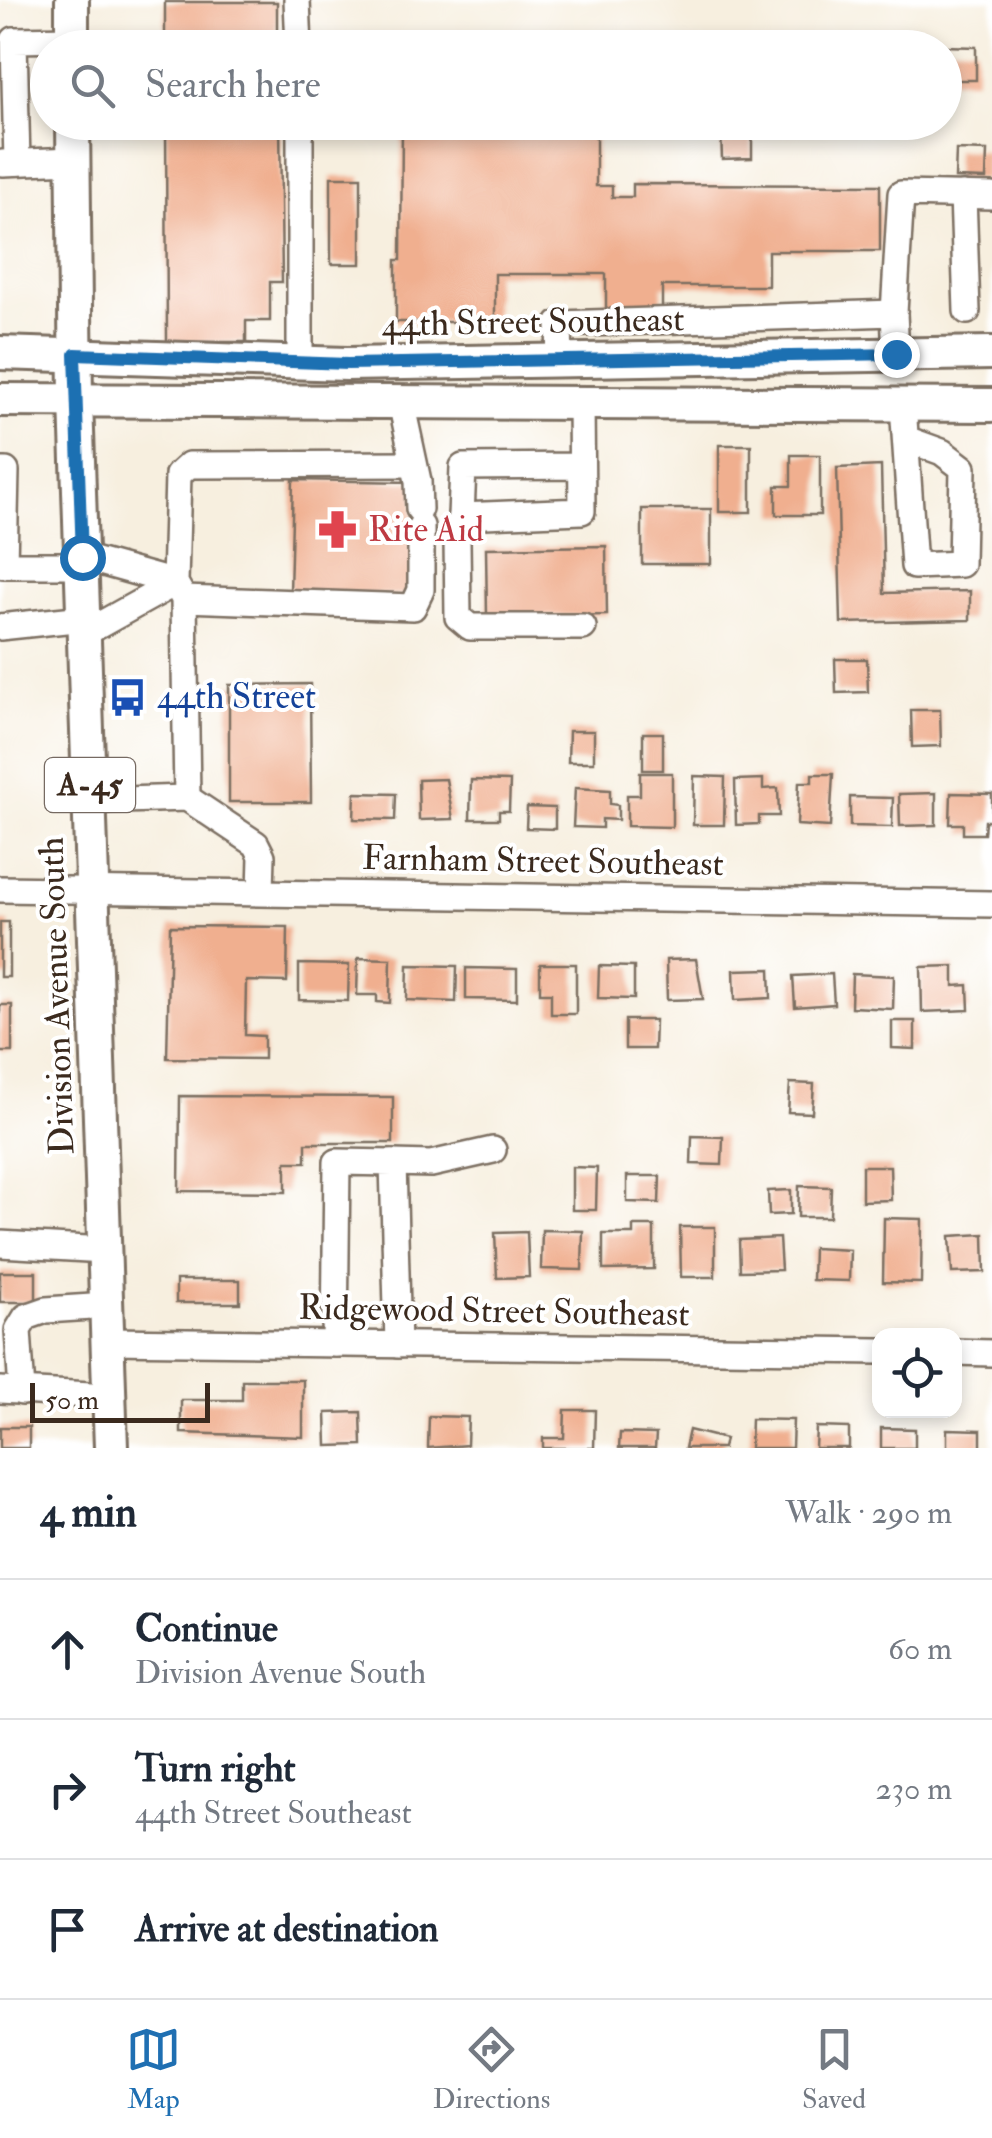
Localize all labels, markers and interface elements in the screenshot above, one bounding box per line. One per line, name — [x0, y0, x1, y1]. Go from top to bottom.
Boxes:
search box — [30, 30, 962, 140]
icon: search — [65, 58, 120, 113]
text: Search here — [145, 61, 321, 109]
street label: 44th Street Southeast — [381, 297, 685, 347]
route end — [874, 332, 920, 378]
place label: Rite Aid — [368, 508, 484, 552]
pharmacy icon: Rite Aid — [317, 509, 359, 551]
route start — [60, 535, 106, 581]
place label: 44th Street — [157, 675, 316, 719]
bus stop icon: 44th Street — [106, 676, 148, 718]
road number: A-45 — [45, 758, 135, 812]
street label: Division Avenue South — [29, 836, 85, 1156]
street label: Farnham Street Southeast — [362, 836, 724, 886]
street label: Ridgewood Street Southeast — [298, 1286, 690, 1336]
map controls — [872, 1328, 962, 1418]
button: locate — [872, 1328, 962, 1418]
scale bar — [30, 1378, 210, 1422]
text: 50 m — [45, 1383, 99, 1418]
text: 4 min — [40, 1487, 137, 1539]
text: Walk · 290 m — [785, 1493, 952, 1533]
text: Continue — [135, 1605, 278, 1653]
icon: ahead — [40, 1622, 95, 1677]
text: 60 m — [888, 1629, 952, 1669]
text: Division Avenue South — [135, 1653, 426, 1693]
text: Turn right — [135, 1745, 296, 1793]
icon: right — [40, 1762, 95, 1817]
text: 230 m — [876, 1769, 952, 1809]
text: 44th Street Southeast — [135, 1793, 412, 1833]
icon: arrive — [40, 1902, 95, 1957]
text: Arrive at destination — [135, 1905, 439, 1953]
tab: Map — [126, 2022, 181, 2117]
tab: Directions — [433, 2022, 550, 2117]
tab: Saved — [802, 2022, 866, 2117]

